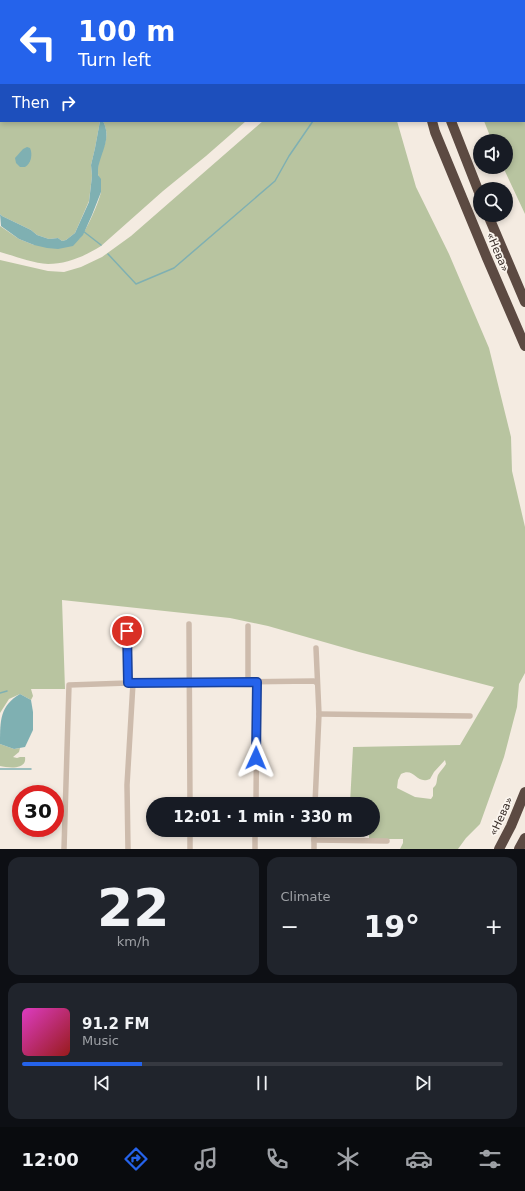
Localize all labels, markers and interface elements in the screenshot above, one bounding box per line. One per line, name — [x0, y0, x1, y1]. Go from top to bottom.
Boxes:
text: 100 m — [78, 15, 175, 48]
icon: left — [12, 16, 64, 68]
text: Turn left — [78, 49, 151, 70]
icon: right — [57, 92, 79, 114]
text: Then — [12, 94, 49, 112]
map controls — [473, 134, 513, 222]
button: sound — [473, 134, 513, 174]
button: search — [473, 182, 513, 222]
street label: «Нева» — [483, 230, 512, 274]
pin — [110, 614, 144, 648]
icon: arrive — [116, 620, 138, 642]
position arrow — [235, 737, 277, 779]
speed limit sign: 30 — [12, 785, 64, 837]
street label: «Нева» — [487, 795, 516, 838]
text: 12:01 · 1 min · 330 m — [173, 808, 353, 826]
text: 22 — [97, 878, 169, 938]
text: Climate — [281, 889, 331, 904]
text: 19° — [363, 909, 420, 944]
text: − — [281, 914, 299, 939]
text: + — [485, 914, 503, 939]
text: km/h — [117, 934, 150, 949]
text: 91.2 FM — [82, 1015, 149, 1033]
text: Music — [82, 1033, 119, 1048]
icon: previous — [91, 1072, 113, 1094]
icon: pause — [251, 1072, 273, 1094]
icon: next — [412, 1072, 434, 1094]
icon: directions — [122, 1145, 150, 1173]
icon: music — [192, 1145, 220, 1173]
icon: phone — [263, 1145, 291, 1173]
icon: climate — [334, 1145, 362, 1173]
icon: car — [405, 1145, 433, 1173]
icon: filters — [476, 1145, 504, 1173]
text: 12:00 — [21, 1149, 79, 1170]

